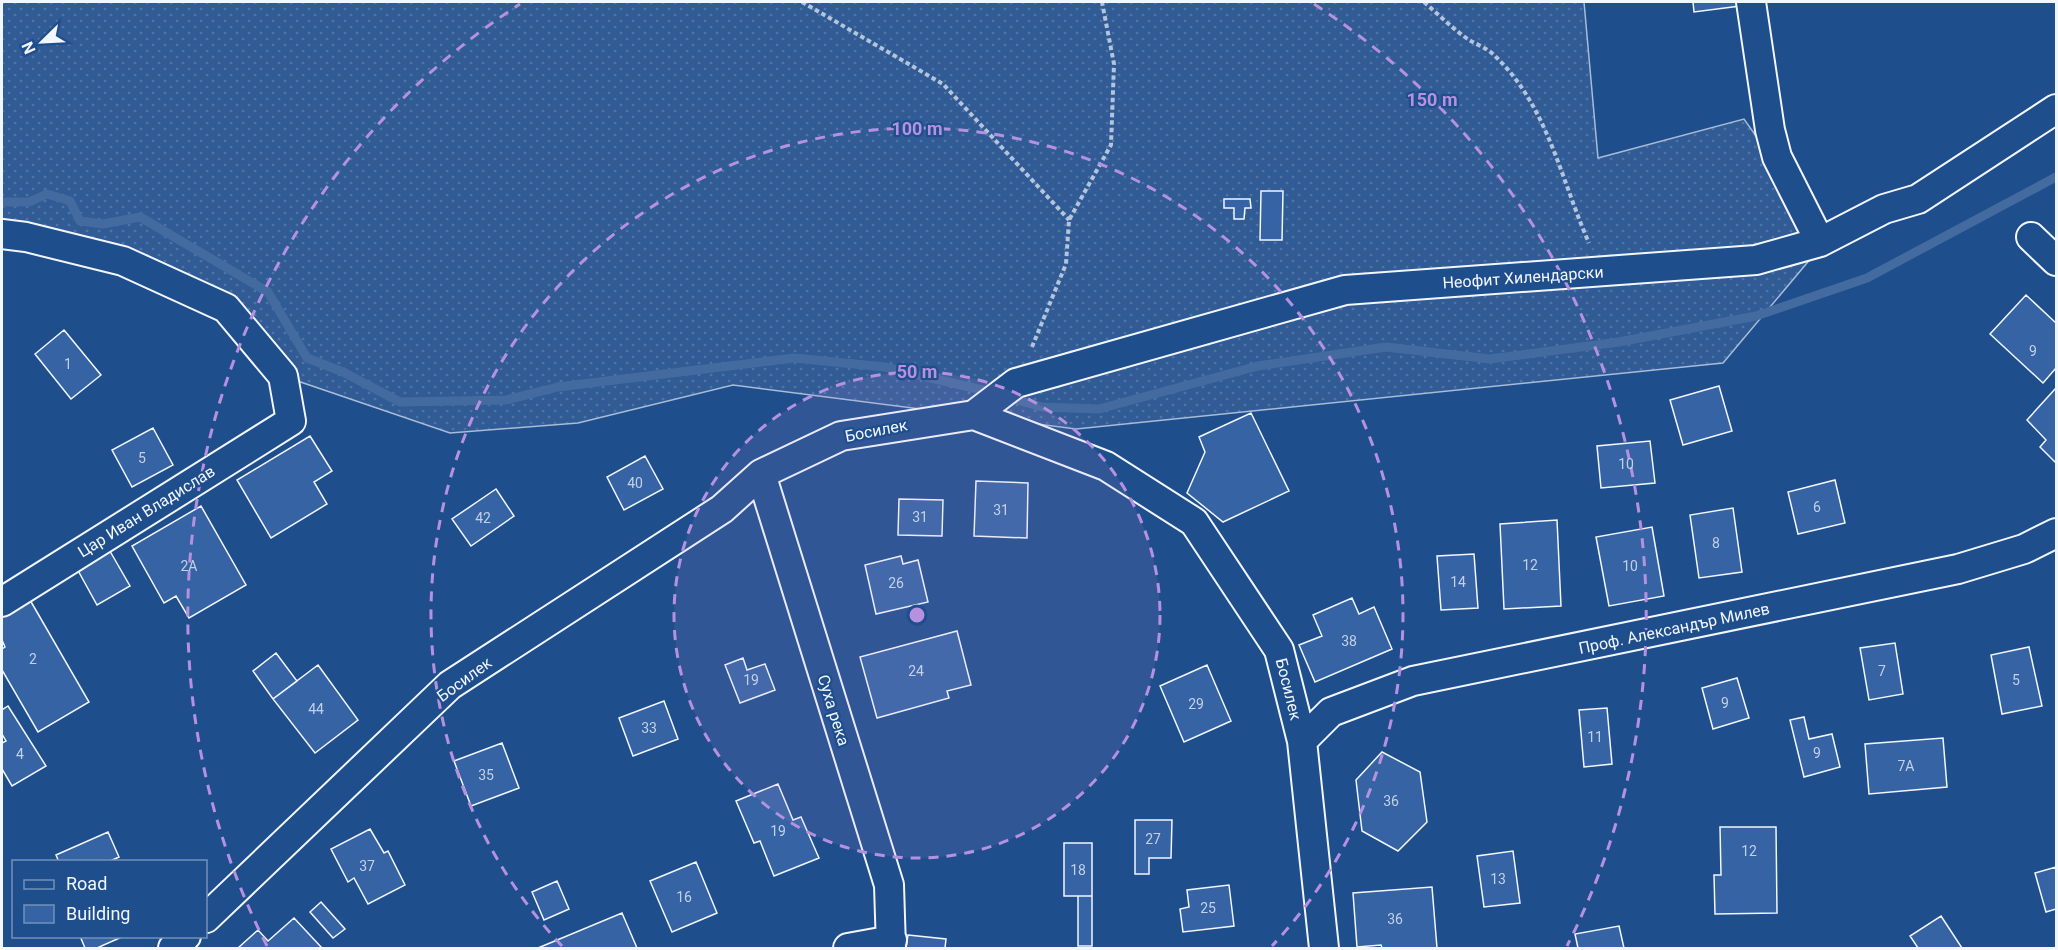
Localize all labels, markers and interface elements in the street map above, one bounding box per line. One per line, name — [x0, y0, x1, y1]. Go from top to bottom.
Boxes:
north arrow — [12, 12, 72, 72]
text: N — [18, 39, 40, 57]
text: 150 m — [1406, 89, 1458, 110]
text: 100 m — [891, 118, 943, 139]
street label: Неофит Хилендарски — [1442, 262, 1604, 293]
house number: 9 — [2029, 343, 2037, 359]
house number: 1 — [64, 356, 72, 372]
text: 50 m — [897, 361, 937, 382]
street label: Босилек — [843, 415, 909, 446]
house number: 5 — [138, 450, 146, 466]
house number: 10 — [1618, 456, 1634, 472]
street label: Цар Иван Владислав — [74, 461, 218, 561]
house number: 40 — [627, 475, 643, 491]
house number: 6 — [1813, 499, 1821, 515]
house number: 31 — [993, 502, 1009, 518]
house number: 31 — [912, 509, 928, 525]
house number: 42 — [475, 510, 491, 526]
house number: 8 — [1712, 535, 1720, 551]
house number: 12 — [1522, 557, 1538, 573]
house number: 2А — [180, 558, 198, 574]
house number: 10 — [1622, 558, 1638, 574]
house number: 14 — [1450, 574, 1466, 590]
house number: 26 — [888, 575, 904, 591]
street label: Проф. Александър Милев — [1577, 599, 1771, 658]
centre of rings — [907, 605, 927, 625]
house number: 38 — [1341, 633, 1357, 649]
house number: 2 — [29, 651, 37, 667]
street label: Босилек — [433, 653, 496, 706]
street label: Босилек — [1272, 656, 1305, 722]
house number: 24 — [908, 663, 924, 679]
house number: 7 — [1878, 663, 1886, 679]
house number: 19 — [743, 672, 759, 688]
street label: Суха река — [814, 672, 853, 748]
house number: 5 — [2012, 672, 2020, 688]
house number: 9 — [1721, 695, 1729, 711]
house number: 29 — [1188, 696, 1204, 712]
house number: 44 — [308, 701, 324, 717]
house number: 33 — [641, 720, 657, 736]
house number: 11 — [1587, 729, 1603, 745]
house number: 9 — [1813, 745, 1821, 761]
house number: 4 — [16, 746, 24, 762]
house number: 7А — [1897, 758, 1915, 774]
house number: 35 — [478, 767, 494, 783]
house number: 36 — [1383, 793, 1399, 809]
house number: 19 — [770, 823, 786, 839]
house number: 27 — [1145, 831, 1161, 847]
house number: 12 — [1741, 843, 1757, 859]
house number: 37 — [359, 858, 375, 874]
legend — [12, 860, 207, 938]
house number: 18 — [1070, 862, 1086, 878]
house number: 13 — [1490, 871, 1506, 887]
text: Road — [66, 873, 107, 894]
house number: 16 — [676, 889, 692, 905]
house number: 25 — [1200, 900, 1216, 916]
text: Building — [66, 903, 130, 924]
house number: 36 — [1387, 911, 1403, 927]

